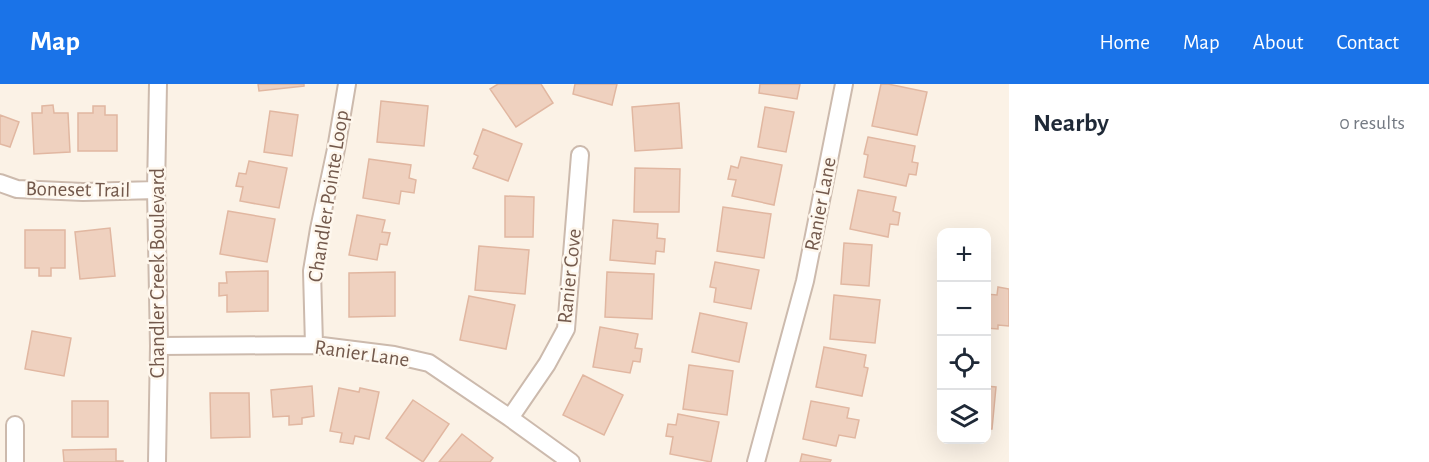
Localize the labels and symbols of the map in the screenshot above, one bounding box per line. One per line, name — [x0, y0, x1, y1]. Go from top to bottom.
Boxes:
street label: Chandler Pointe Loop — [305, 109, 352, 284]
street label: Ranier Lane — [801, 155, 840, 253]
street label: Chandler Creek Boulevard — [147, 168, 168, 378]
street label: Boneset Trail — [25, 178, 131, 201]
street label: Ranier Cove — [554, 228, 585, 325]
street label: Ranier Lane — [313, 336, 411, 371]

